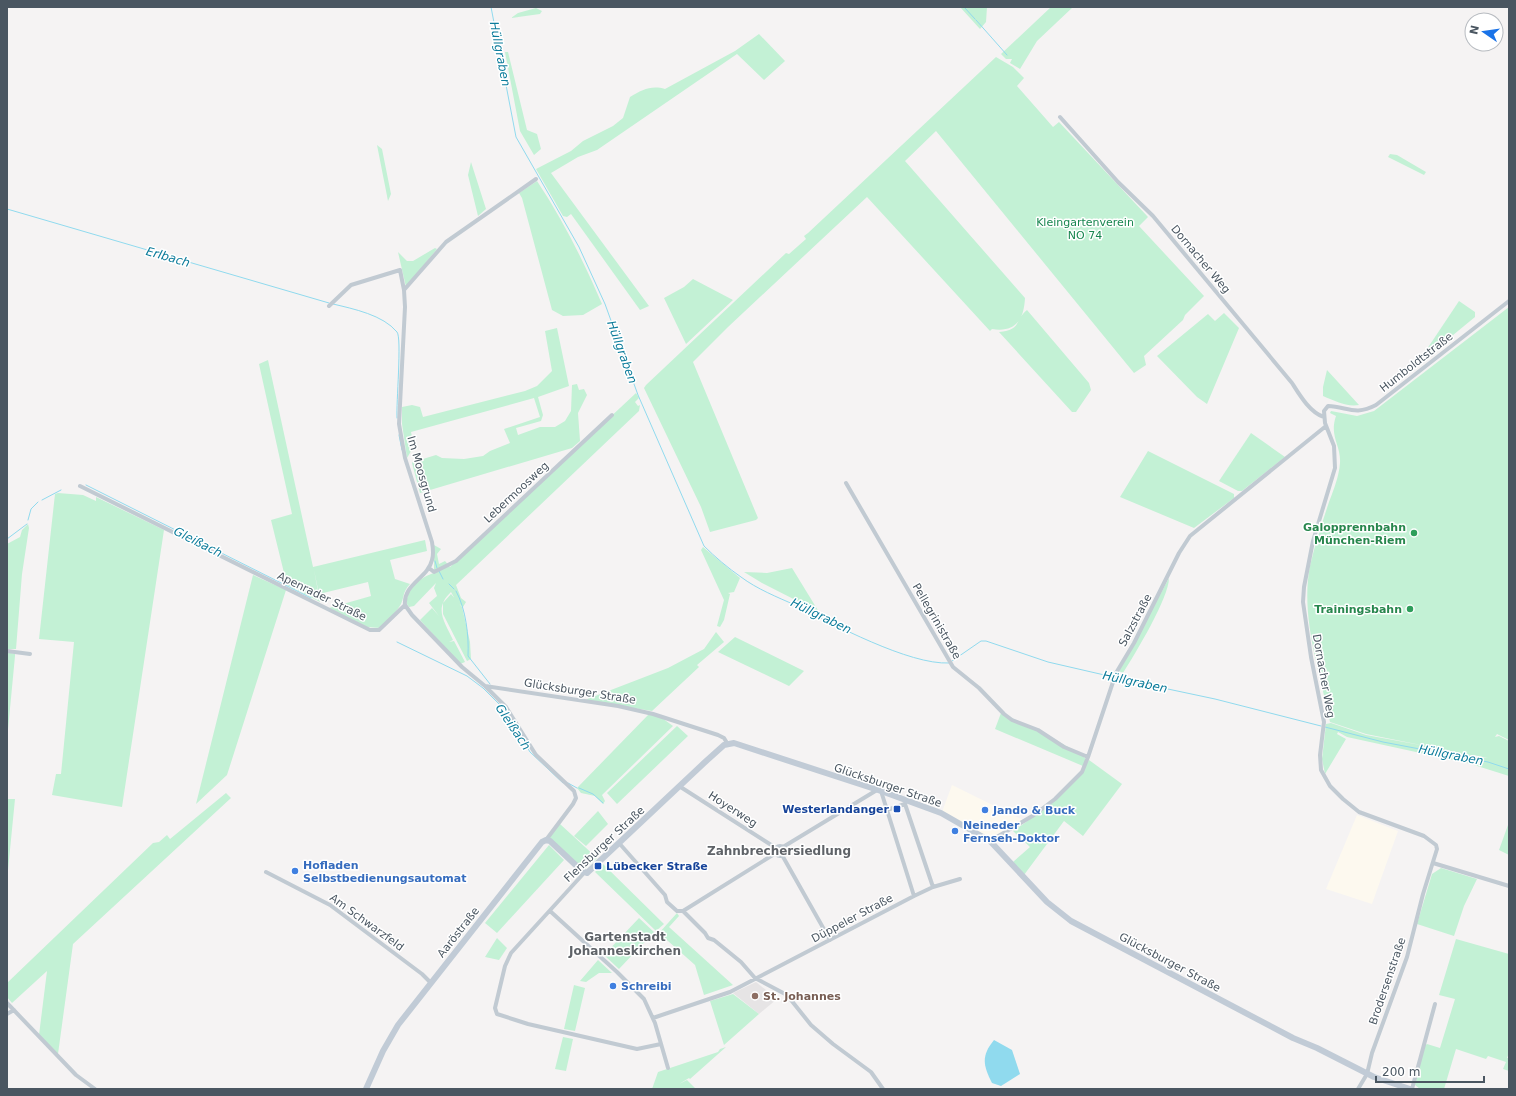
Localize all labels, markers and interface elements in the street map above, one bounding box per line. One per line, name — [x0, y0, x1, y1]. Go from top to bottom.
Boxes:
north arrow — [1464, 12, 1504, 52]
water label: Hüllgraben — [487, 20, 513, 88]
text: N — [1467, 24, 1482, 36]
park label: Kleingartenverein NO 74 — [1036, 216, 1134, 242]
street label: Dornacher Weg — [1168, 223, 1233, 296]
water label: Erlbach — [144, 244, 192, 270]
water label: Hüllgraben — [604, 319, 640, 385]
street label: Humboldtstraße — [1377, 330, 1456, 395]
street label: Im Moosgrund — [404, 435, 439, 514]
street label: Lebermoosweg — [481, 459, 551, 526]
place label: Galopprennbahn München-Riem — [1303, 521, 1406, 547]
water label: Gleißach — [171, 524, 225, 560]
marker: Galopprennbahn München-Riem — [1409, 528, 1419, 538]
street label: Apenrader Straße — [275, 569, 369, 624]
street label: Pellegrinistraße — [910, 581, 964, 662]
street label: Salzstraße — [1116, 592, 1155, 649]
water label: Hüllgraben — [788, 595, 854, 637]
place label: Trainingsbahn — [1314, 603, 1402, 616]
marker: Trainingsbahn — [1405, 604, 1415, 614]
street label: Dornacher Weg — [1310, 633, 1337, 719]
water label: Hüllgraben — [1101, 668, 1169, 696]
street label: Glücksburger Straße — [523, 676, 637, 707]
water label: Gleißach — [493, 701, 533, 753]
water label: Hüllgraben — [1417, 742, 1485, 768]
street label: Glücksburger Straße — [832, 761, 944, 810]
street label: Hoyerweg — [706, 789, 760, 830]
place label: Westerlandanger — [782, 803, 890, 816]
street label: Flensburger Straße — [561, 804, 647, 885]
marker: Westerlandanger — [892, 804, 902, 814]
place label: Jando & Buck — [992, 804, 1076, 817]
marker: Jando & Buck — [980, 805, 990, 815]
place label: Neineder Fernseh-Doktor — [963, 819, 1060, 845]
marker: Neineder Fernseh-Doktor — [950, 826, 960, 836]
district label: Zahnbrechersiedlung — [707, 844, 851, 858]
place label: Hofladen Selbstbedienungsautomat — [303, 859, 466, 885]
place label: Lübecker Straße — [606, 860, 708, 873]
marker: Lübecker Straße — [593, 861, 603, 871]
marker: Hofladen Selbstbedienungsautomat — [290, 866, 300, 876]
street label: Am Schwarzfeld — [327, 891, 406, 954]
street label: Düppeler Straße — [809, 891, 895, 945]
street label: Aaröstraße — [435, 904, 482, 960]
district label: Gartenstadt Johanneskirchen — [568, 930, 681, 958]
street label: Glücksburger Straße — [1117, 930, 1223, 995]
street label: Brodersenstraße — [1366, 936, 1409, 1026]
place label: Schreibi — [621, 980, 672, 993]
marker: Schreibi — [608, 981, 618, 991]
place label: St. Johannes — [763, 990, 841, 1003]
marker: St. Johannes — [750, 991, 760, 1001]
scale bar — [1376, 1058, 1484, 1084]
text: 200 m — [1382, 1065, 1420, 1079]

